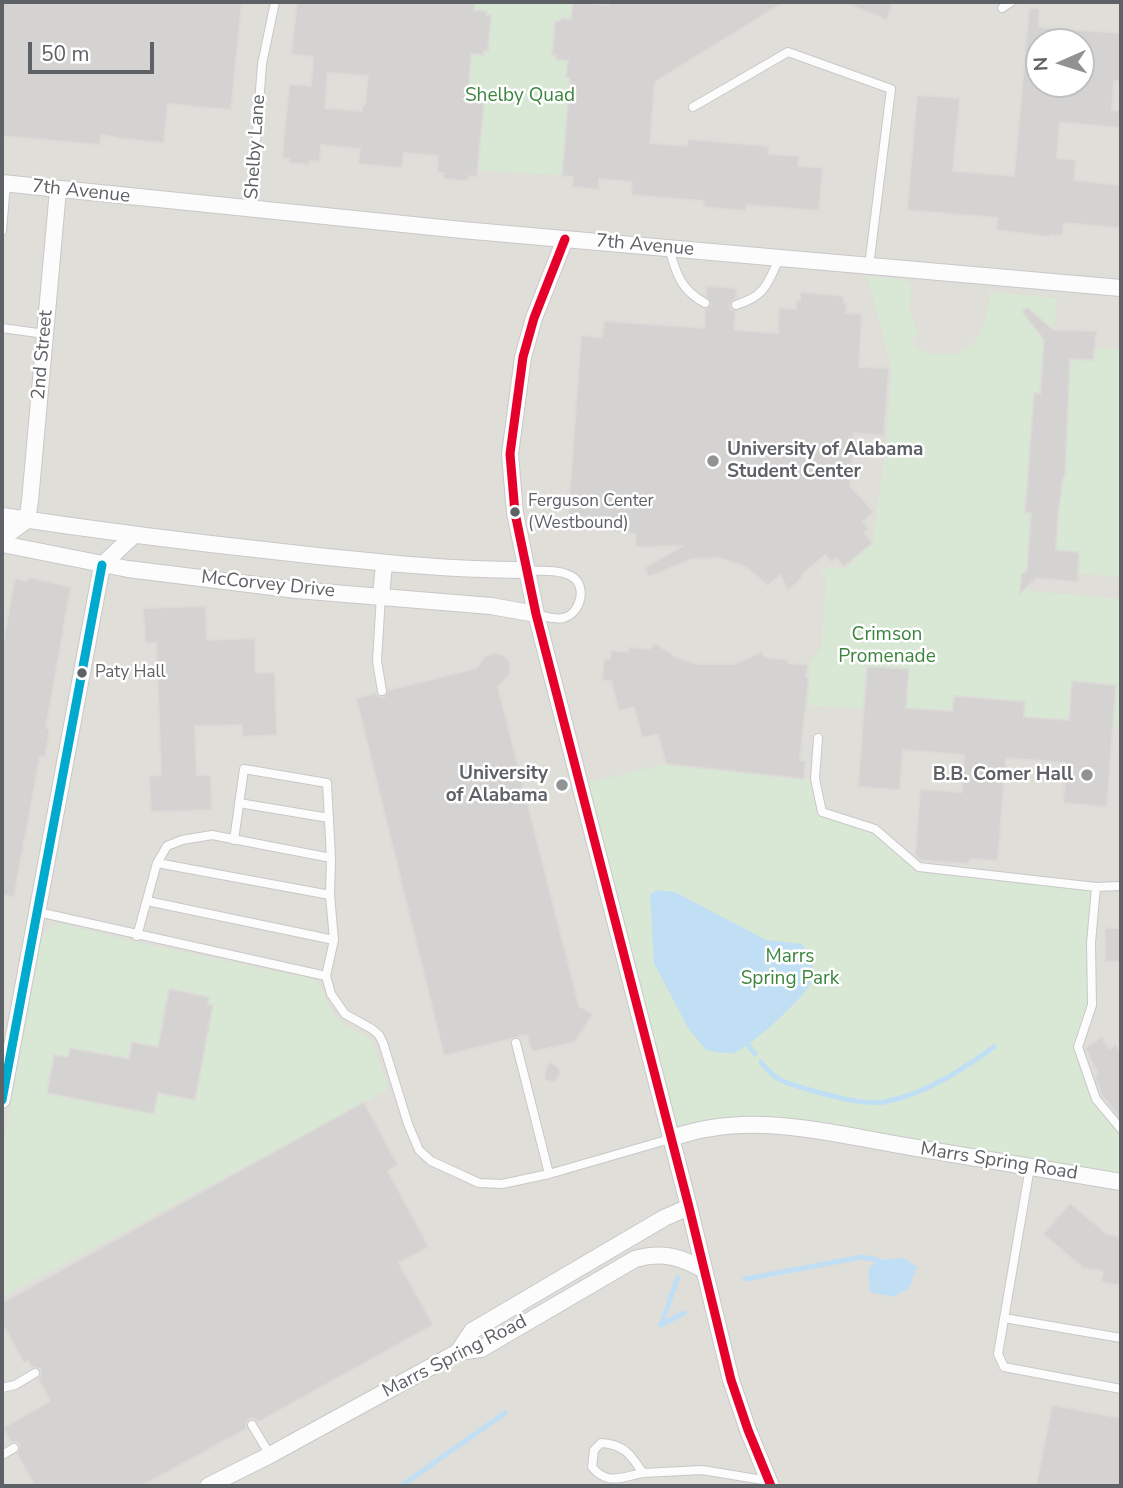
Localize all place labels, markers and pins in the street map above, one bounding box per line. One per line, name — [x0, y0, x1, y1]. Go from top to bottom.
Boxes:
place label: University of Alabama Student Center — [727, 439, 923, 483]
marker: University of Alabama Student Center — [705, 453, 721, 469]
place label: Ferguson Center (Westbound) — [528, 492, 654, 532]
marker: Ferguson Center (Westbound) — [508, 505, 522, 519]
place label: Paty Hall — [95, 663, 166, 683]
marker: Paty Hall — [75, 666, 89, 680]
place label: University of Alabama — [446, 763, 548, 807]
place label: B.B. Comer Hall — [933, 764, 1073, 786]
marker: B.B. Comer Hall — [1079, 767, 1095, 783]
marker: University of Alabama — [554, 777, 570, 793]

